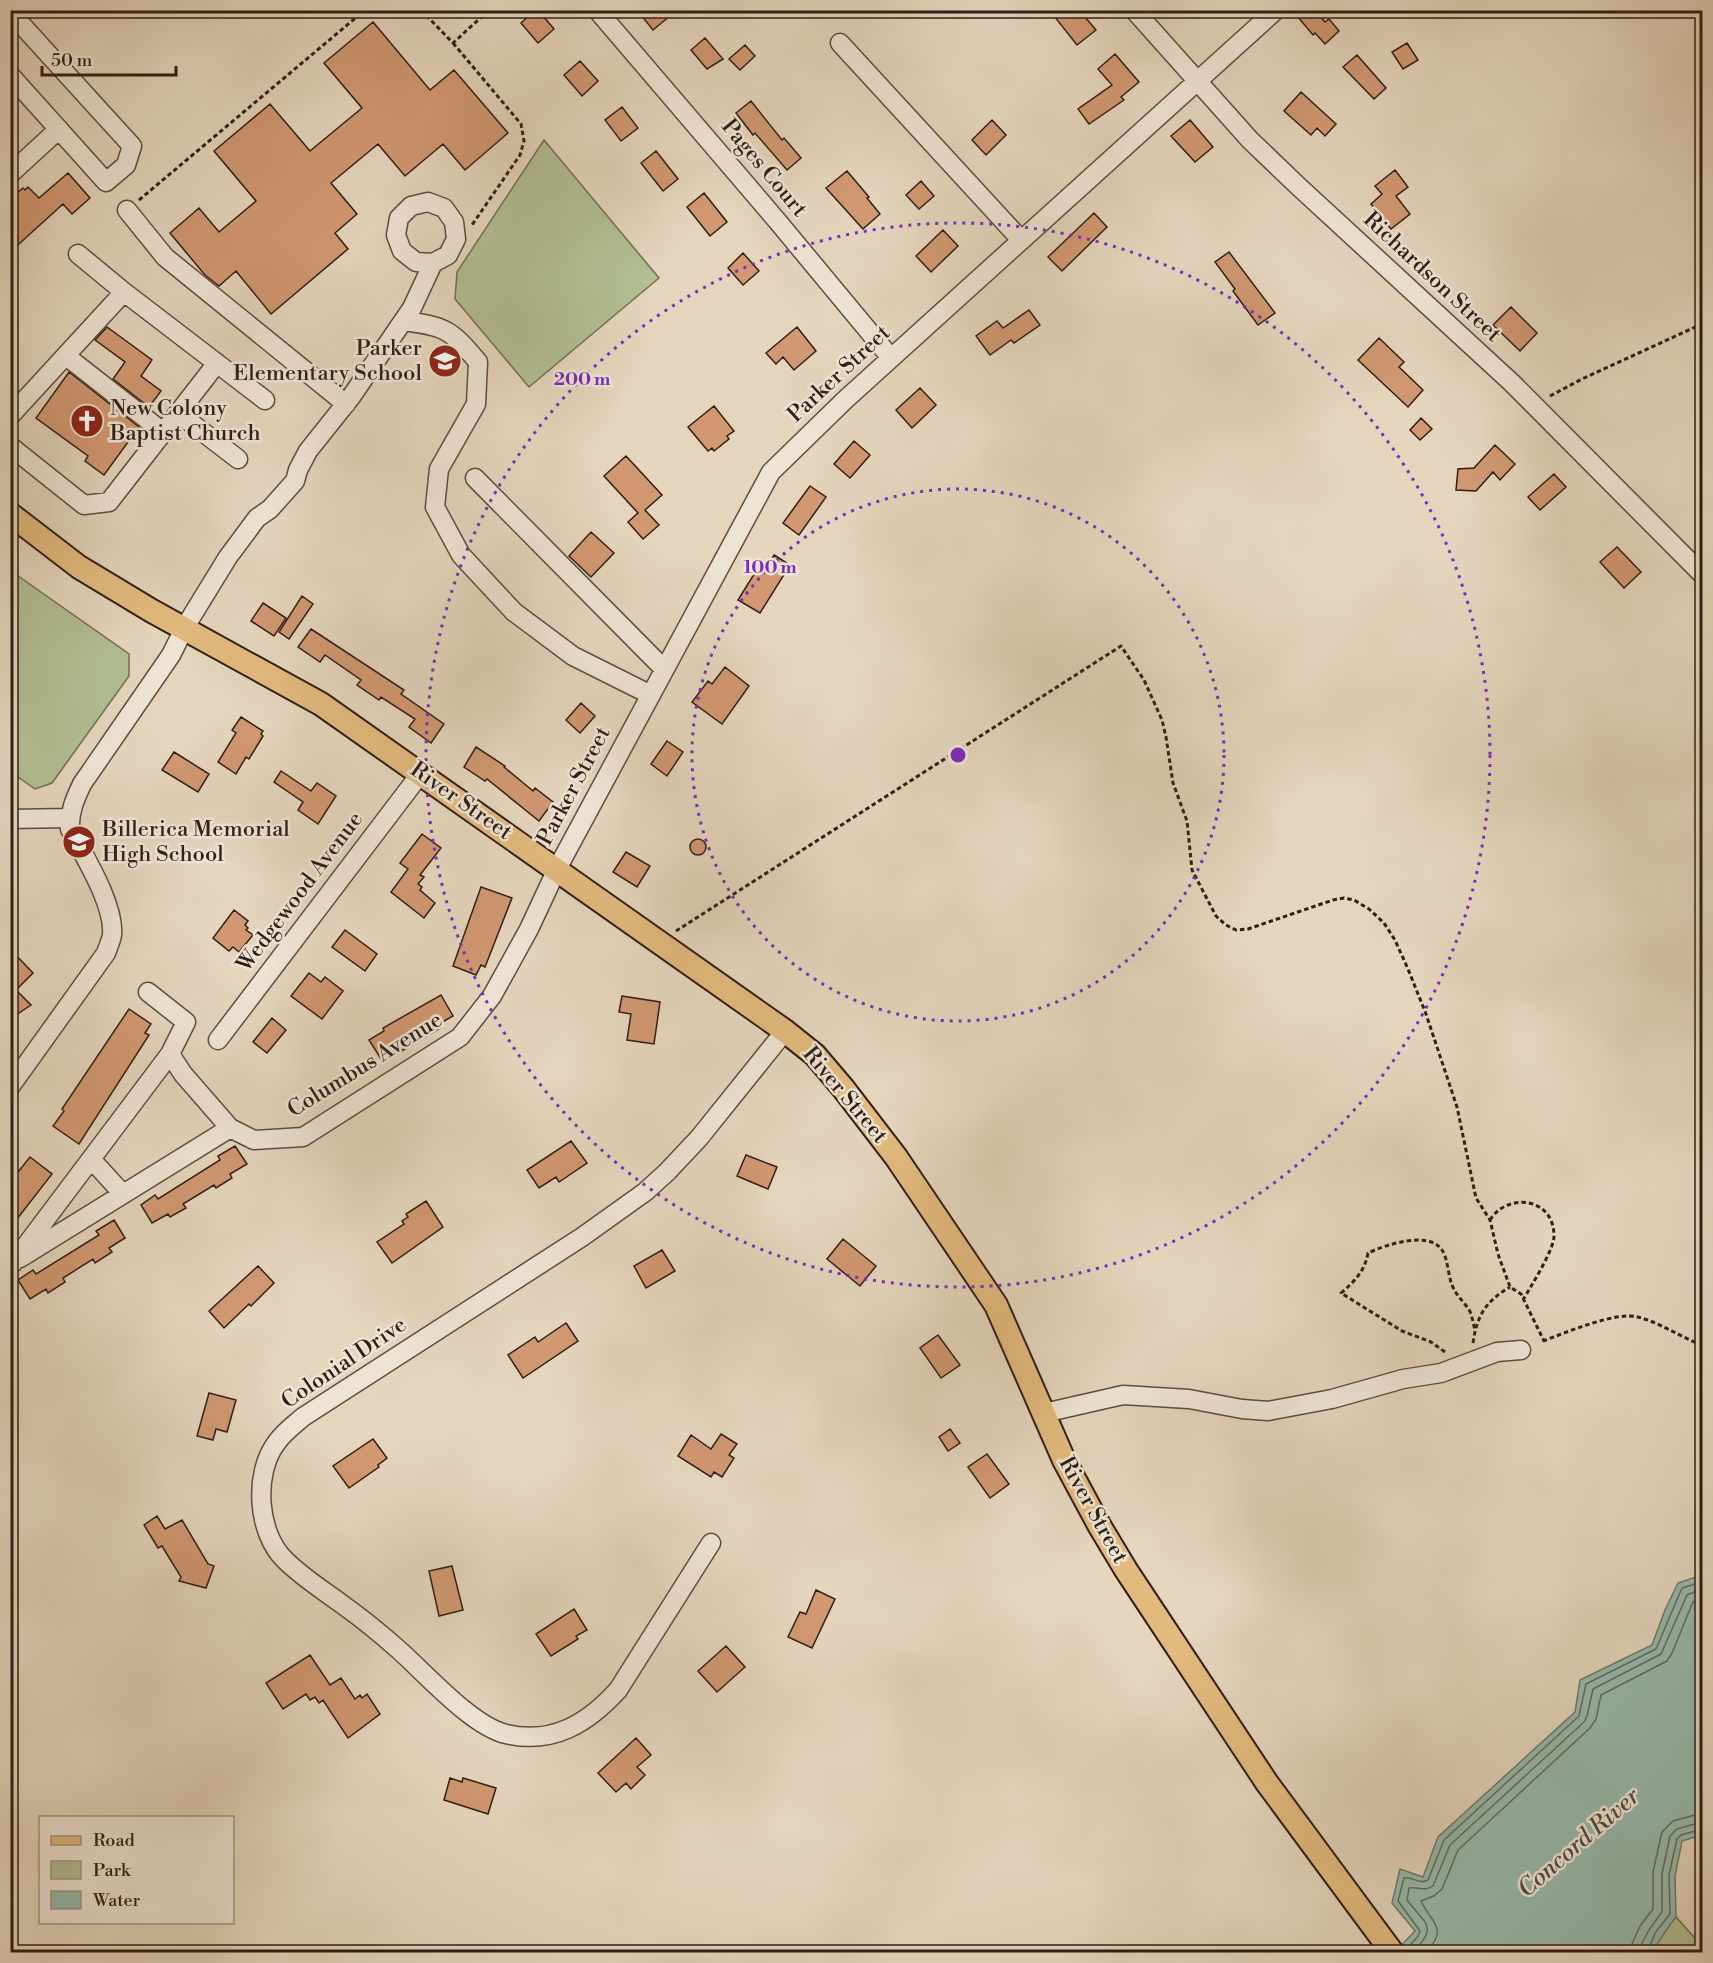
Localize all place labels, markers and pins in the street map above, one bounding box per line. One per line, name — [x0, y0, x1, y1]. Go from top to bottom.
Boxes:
place label: Parker Elementary School — [233, 335, 422, 387]
school or university icon: Parker Elementary School — [427, 343, 463, 379]
place label: New Colony Baptist Church — [109, 395, 261, 447]
church icon: New Colony Baptist Church — [69, 403, 105, 439]
centre of rings — [948, 745, 968, 765]
place label: Billerica Memorial High School — [101, 816, 290, 868]
school or university icon: Billerica Memorial High School — [61, 824, 97, 860]

